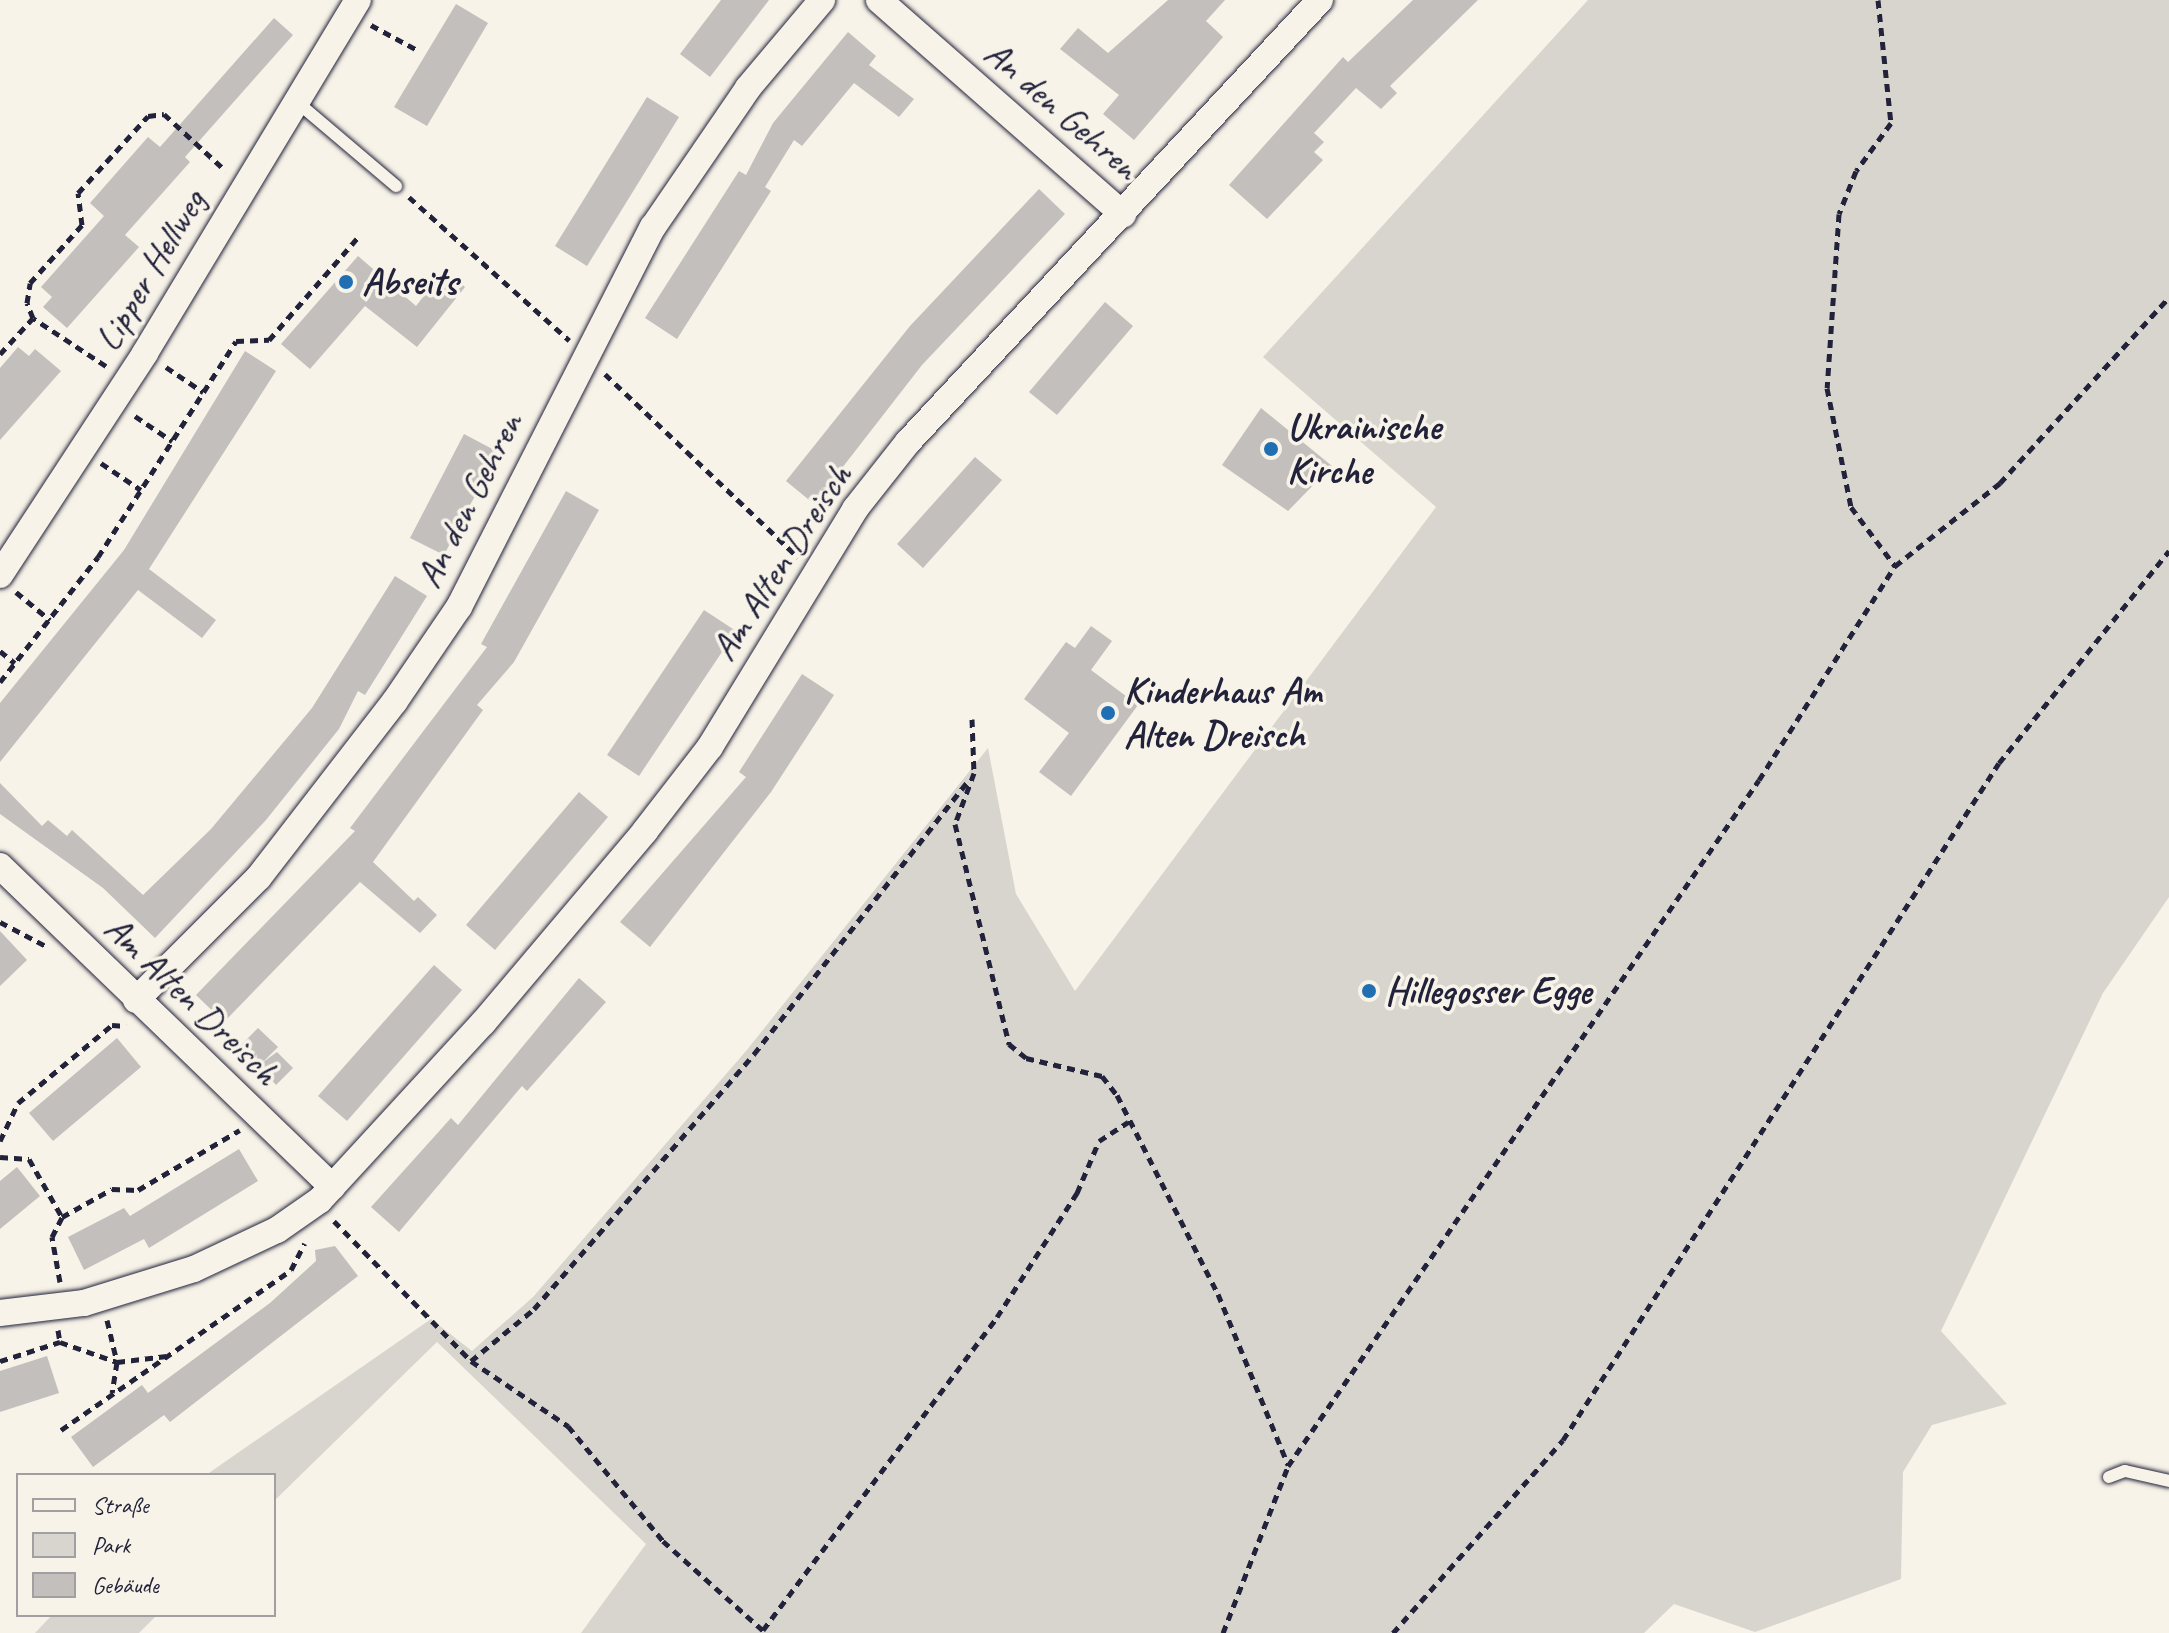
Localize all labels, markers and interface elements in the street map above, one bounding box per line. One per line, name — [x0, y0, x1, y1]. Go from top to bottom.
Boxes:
street label: An den Gehren — [975, 30, 1149, 190]
street label: Lipper Hellweg — [84, 181, 216, 359]
place label: Abseits — [362, 259, 458, 305]
marker: Abseits — [337, 273, 355, 291]
place label: Ukrainische Kirche — [1287, 404, 1441, 494]
street label: An den Gehren — [406, 405, 532, 595]
marker: Ukrainische Kirche — [1262, 440, 1280, 458]
street label: Am Alten Dreisch — [700, 455, 862, 669]
place label: Kinderhaus Am Alten Dreisch — [1124, 668, 1322, 758]
marker: Kinderhaus Am Alten Dreisch — [1099, 704, 1117, 722]
street label: Am Alten Dreisch — [95, 905, 289, 1095]
place label: Hillegosser Egge — [1385, 968, 1591, 1014]
marker: Hillegosser Egge — [1360, 982, 1378, 1000]
legend — [16, 1473, 276, 1617]
text: Straße — [92, 1490, 149, 1520]
text: Park — [92, 1530, 130, 1560]
text: Gebäude — [92, 1570, 159, 1600]

